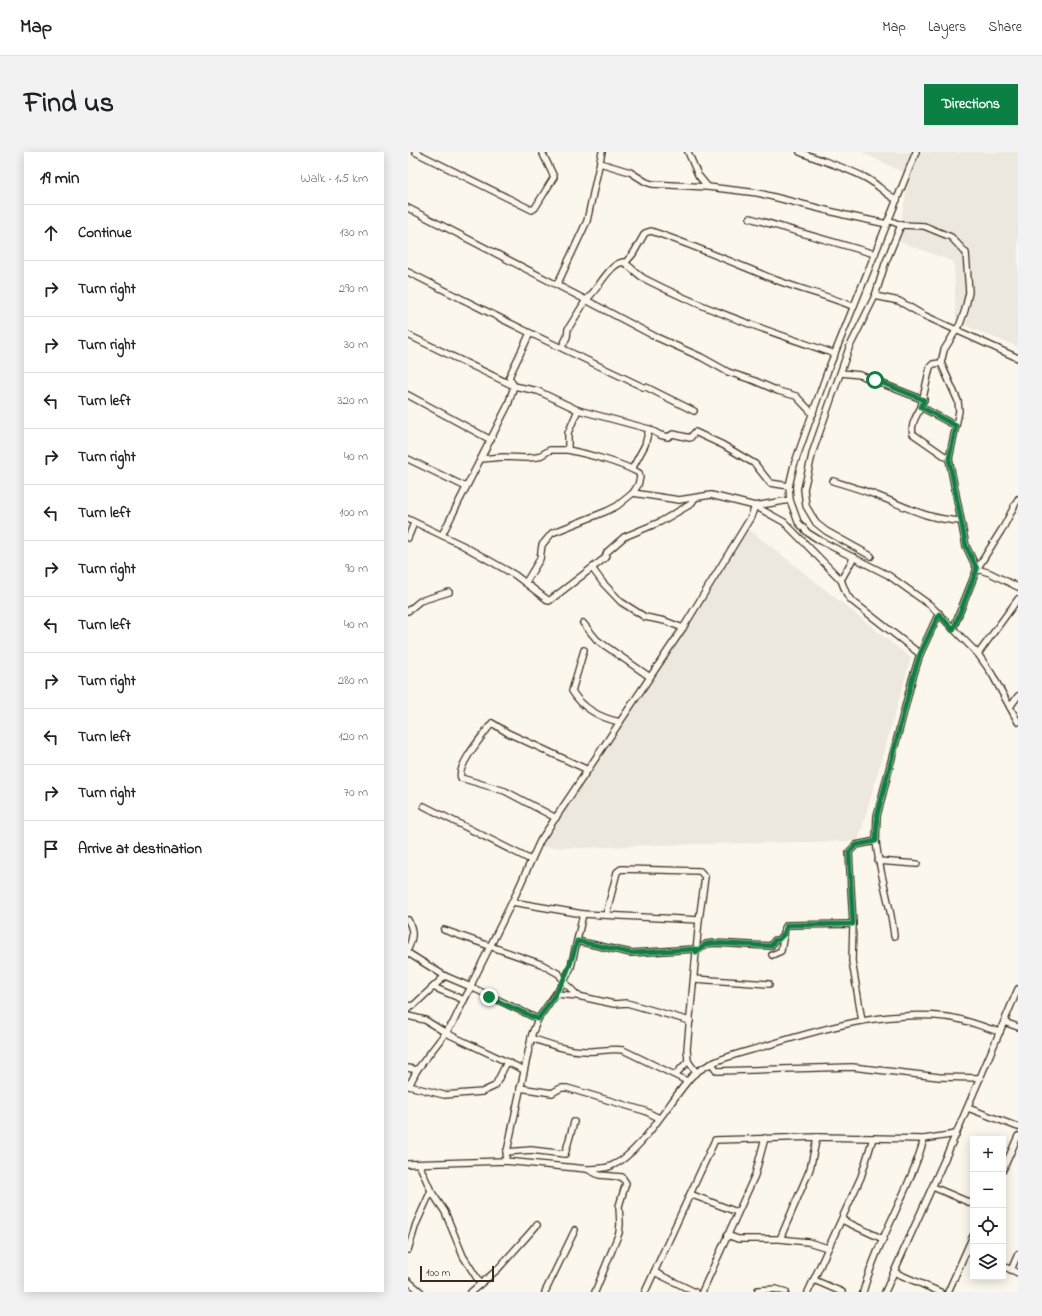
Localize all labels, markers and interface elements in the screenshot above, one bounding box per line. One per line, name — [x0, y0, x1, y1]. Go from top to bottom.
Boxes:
text: Map — [20, 14, 52, 41]
text: Map — [882, 17, 906, 38]
text: Layers — [928, 17, 966, 38]
text: Share — [988, 17, 1022, 38]
text: Find us — [24, 84, 114, 125]
button: Directions — [924, 84, 1018, 125]
text: 19 min — [40, 166, 79, 191]
text: Walk · 1.5 km — [301, 169, 368, 188]
icon: ahead — [40, 222, 62, 244]
text: Continue — [78, 222, 132, 244]
text: 130 m — [340, 223, 368, 242]
icon: right — [40, 278, 62, 300]
text: Turn right — [78, 278, 136, 300]
text: 290 m — [339, 279, 368, 298]
icon: right — [40, 334, 62, 356]
text: Turn right — [78, 334, 136, 356]
text: 30 m — [344, 335, 368, 354]
route start — [866, 371, 884, 389]
icon: left — [40, 390, 62, 412]
text: Turn left — [78, 390, 131, 412]
text: 320 m — [337, 391, 368, 410]
icon: right — [40, 446, 62, 468]
text: Turn right — [78, 446, 136, 468]
text: 40 m — [344, 447, 368, 466]
icon: left — [40, 502, 62, 524]
text: Turn left — [78, 502, 131, 524]
text: 100 m — [339, 503, 368, 522]
icon: right — [40, 558, 62, 580]
text: Turn right — [78, 558, 136, 580]
text: 90 m — [345, 559, 368, 578]
icon: left — [40, 614, 62, 636]
text: Turn left — [78, 614, 131, 636]
text: 40 m — [344, 615, 368, 634]
icon: right — [40, 670, 62, 692]
text: Turn right — [78, 670, 136, 692]
text: 280 m — [338, 671, 368, 690]
icon: left — [40, 726, 62, 748]
text: Turn left — [78, 726, 131, 748]
text: 120 m — [338, 727, 368, 746]
icon: right — [40, 782, 62, 804]
text: Turn right — [78, 782, 136, 804]
text: 70 m — [344, 783, 368, 802]
icon: arrive — [40, 838, 62, 860]
text: Arrive at destination — [78, 838, 202, 860]
route end — [480, 988, 498, 1006]
map controls — [970, 1136, 1006, 1280]
button: + — [970, 1136, 1006, 1172]
button: − — [970, 1172, 1006, 1208]
button: locate — [970, 1208, 1006, 1244]
button: layers — [970, 1244, 1006, 1280]
scale bar — [420, 1264, 494, 1283]
text: 100 m — [426, 1265, 450, 1281]

